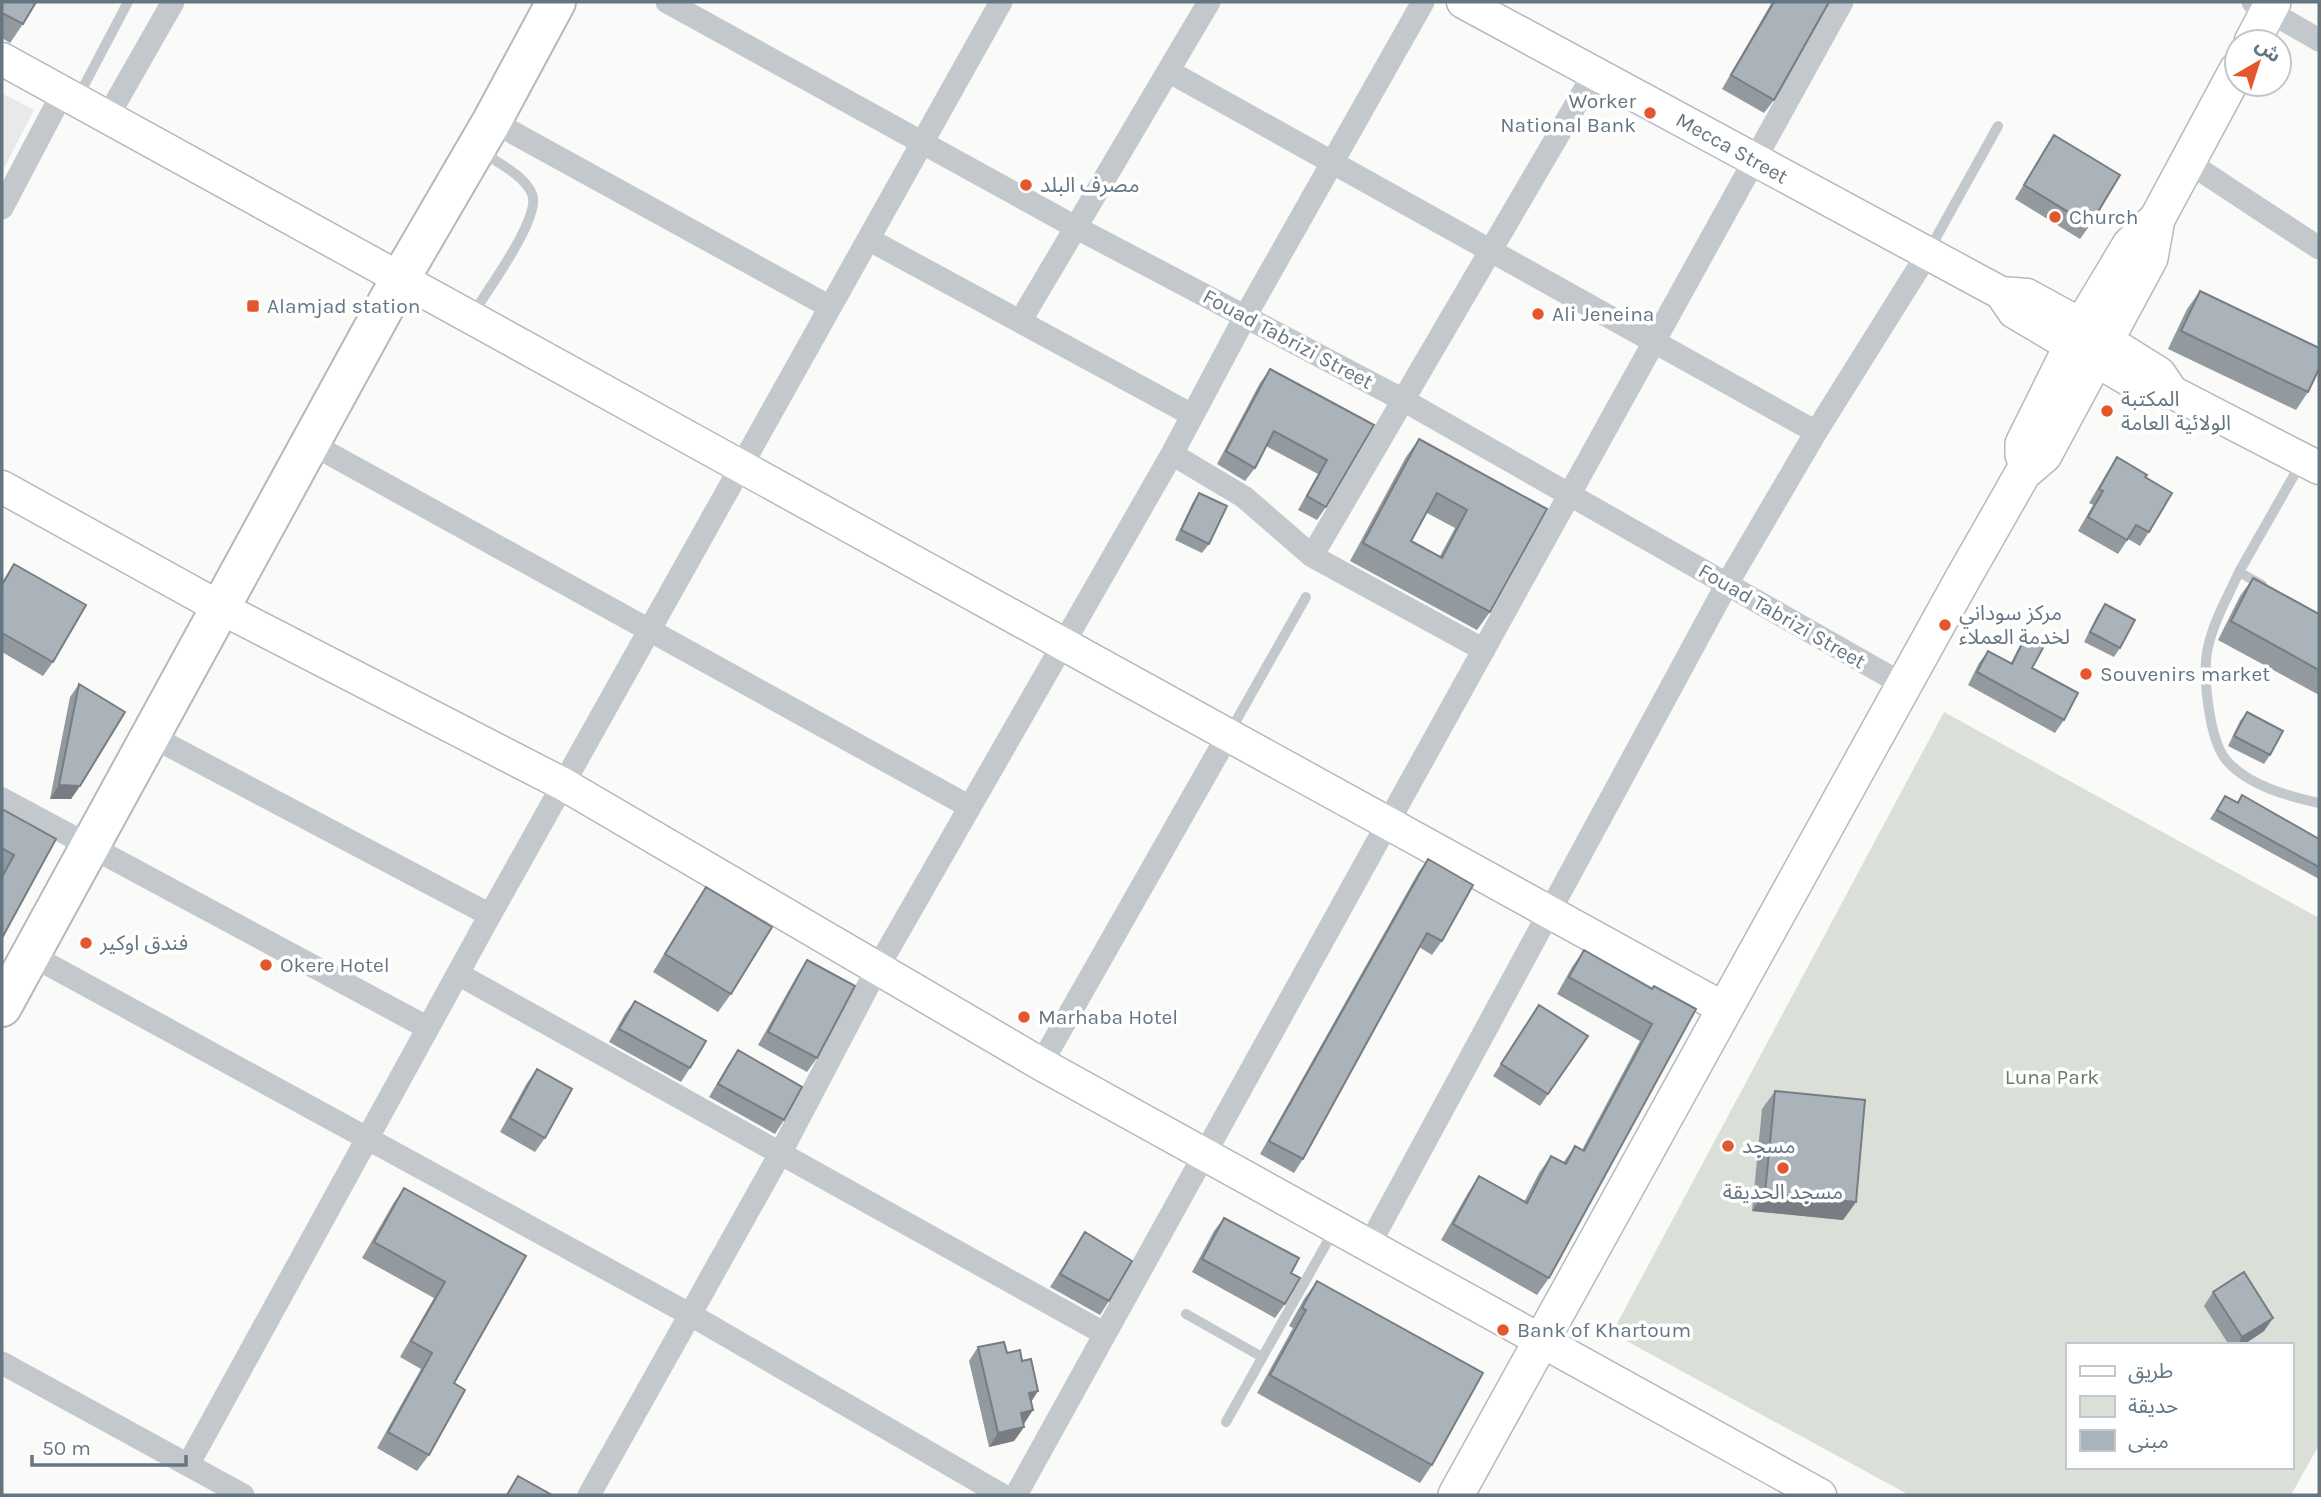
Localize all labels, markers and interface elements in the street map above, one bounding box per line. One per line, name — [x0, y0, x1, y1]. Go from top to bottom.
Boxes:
north arrow — [2223, 28, 2293, 98]
text: ش — [2251, 34, 2285, 67]
place label: Worker National Bank — [1500, 89, 1636, 137]
marker: Worker National Bank — [1642, 105, 1658, 121]
street label: Mecca Street — [1672, 107, 1792, 189]
place label: مصرف البلد — [1040, 173, 1139, 197]
marker: مصرف البلد — [1018, 177, 1034, 193]
place label: Church — [2069, 205, 2138, 229]
marker: Church — [2047, 209, 2063, 225]
street label: Fouad Tabrizi Street — [1199, 284, 1377, 394]
place label: Alamjad station — [267, 294, 421, 318]
marker: Alamjad station — [245, 298, 261, 314]
place label: Ali Jeneina — [1552, 302, 1654, 326]
marker: Ali Jeneina — [1530, 306, 1546, 322]
place label: المكتبة الولائية العامة — [2121, 387, 2231, 435]
marker: المكتبة الولائية العامة — [2099, 403, 2115, 419]
street label: Fouad Tabrizi Street — [1694, 558, 1870, 674]
place label: مركز سوداني لخدمة العملاء — [1959, 601, 2070, 649]
marker: مركز سوداني لخدمة العملاء — [1937, 617, 1953, 633]
place label: Souvenirs market — [2100, 662, 2270, 686]
marker: Souvenirs market — [2078, 666, 2094, 682]
place label: فندق اوكير — [99, 931, 188, 955]
marker: فندق اوكير — [78, 935, 94, 951]
place label: Okere Hotel — [280, 953, 390, 977]
marker: Okere Hotel — [258, 957, 274, 973]
place label: Marhaba Hotel — [1038, 1005, 1178, 1029]
marker: Marhaba Hotel — [1016, 1009, 1032, 1025]
park label: Luna Park — [2005, 1065, 2099, 1089]
place label: مسجد — [1742, 1134, 1795, 1158]
marker: مسجد — [1720, 1138, 1736, 1154]
marker: مسجد الحديقة — [1775, 1160, 1791, 1176]
place label: مسجد الحديقة — [1723, 1180, 1843, 1204]
place label: Bank of Khartoum — [1517, 1318, 1691, 1342]
marker: Bank of Khartoum — [1495, 1322, 1511, 1338]
legend — [2066, 1343, 2293, 1469]
text: طريق — [2128, 1359, 2173, 1384]
text: حديقة — [2128, 1394, 2178, 1418]
scale bar — [32, 1424, 186, 1468]
text: مبنى — [2128, 1429, 2169, 1453]
text: 50 m — [42, 1436, 91, 1460]

